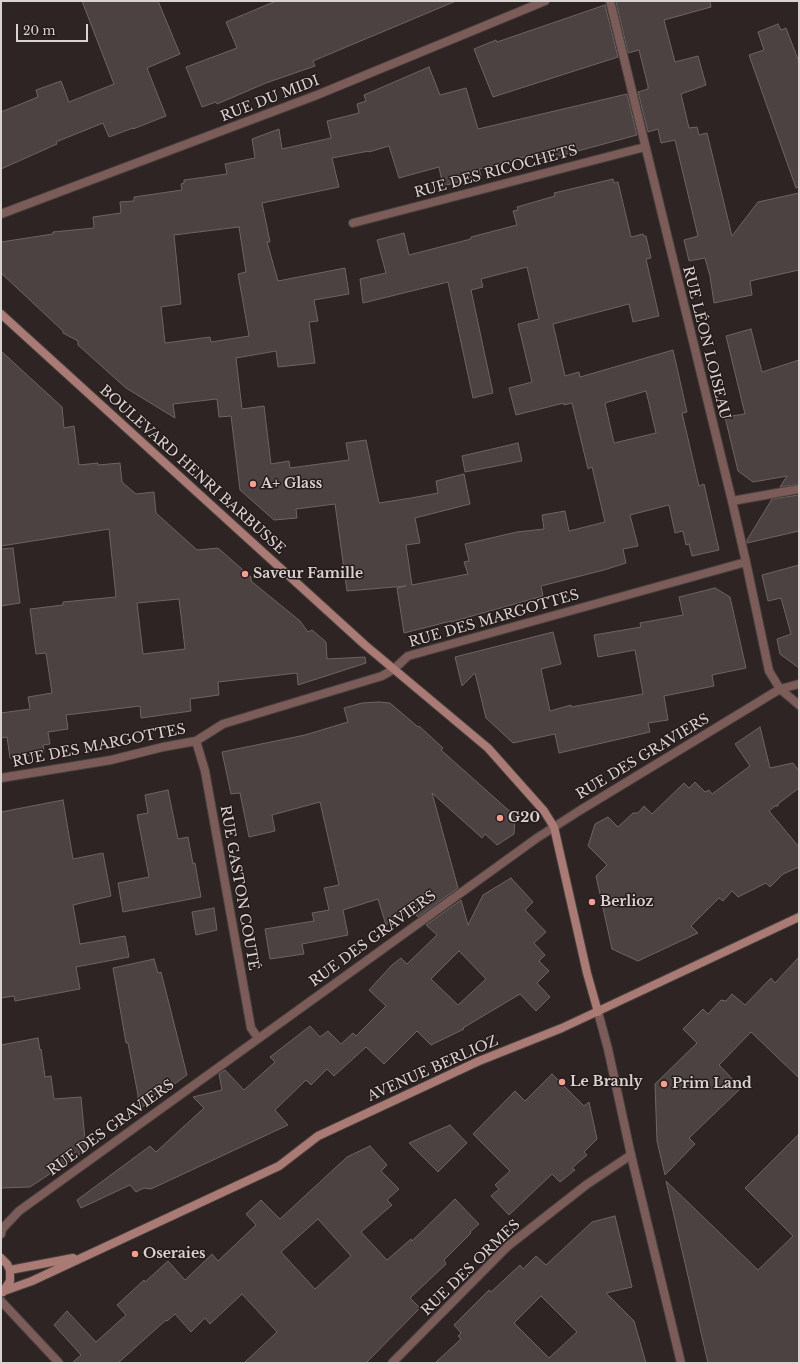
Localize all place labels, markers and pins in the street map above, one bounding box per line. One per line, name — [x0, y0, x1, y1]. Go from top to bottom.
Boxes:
place label: A+ Glass — [261, 476, 322, 492]
marker: A+ Glass — [248, 479, 258, 489]
place label: Saveur Famille — [253, 566, 363, 582]
marker: Saveur Famille — [240, 569, 250, 579]
place label: G20 — [508, 810, 540, 826]
marker: G20 — [495, 813, 505, 823]
place label: Berlioz — [600, 894, 653, 910]
marker: Berlioz — [587, 897, 597, 907]
place label: Le Branly — [570, 1074, 643, 1090]
place label: Prim Land — [672, 1076, 752, 1092]
marker: Le Branly — [557, 1077, 567, 1087]
marker: Prim Land — [659, 1079, 669, 1089]
place label: Oseraies — [143, 1246, 206, 1262]
marker: Oseraies — [130, 1249, 140, 1259]

